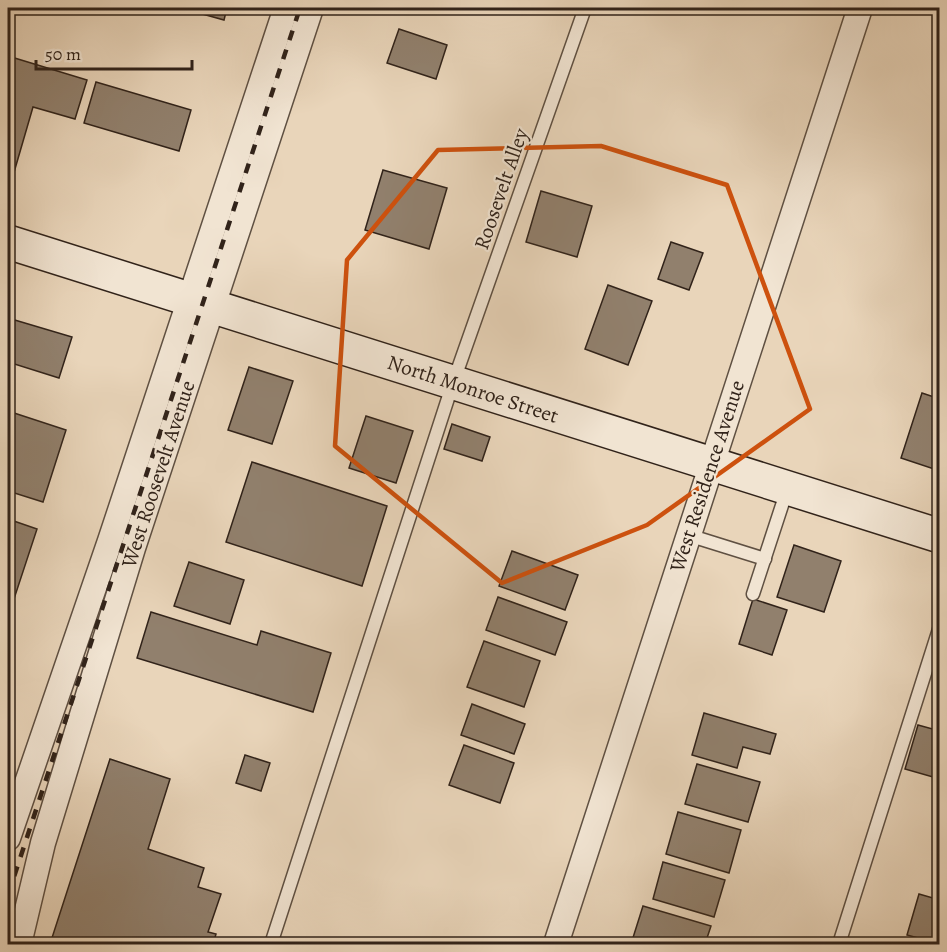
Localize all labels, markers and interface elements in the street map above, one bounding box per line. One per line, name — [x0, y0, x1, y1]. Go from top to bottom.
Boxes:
scale bar — [36, 33, 192, 71]
text: 50 m — [45, 42, 81, 66]
street label: Roosevelt Alley — [467, 124, 535, 253]
street label: North Monroe Street — [384, 348, 562, 430]
street label: West Roosevelt Avenue — [114, 377, 201, 572]
street label: West Residence Avenue — [663, 377, 751, 576]

